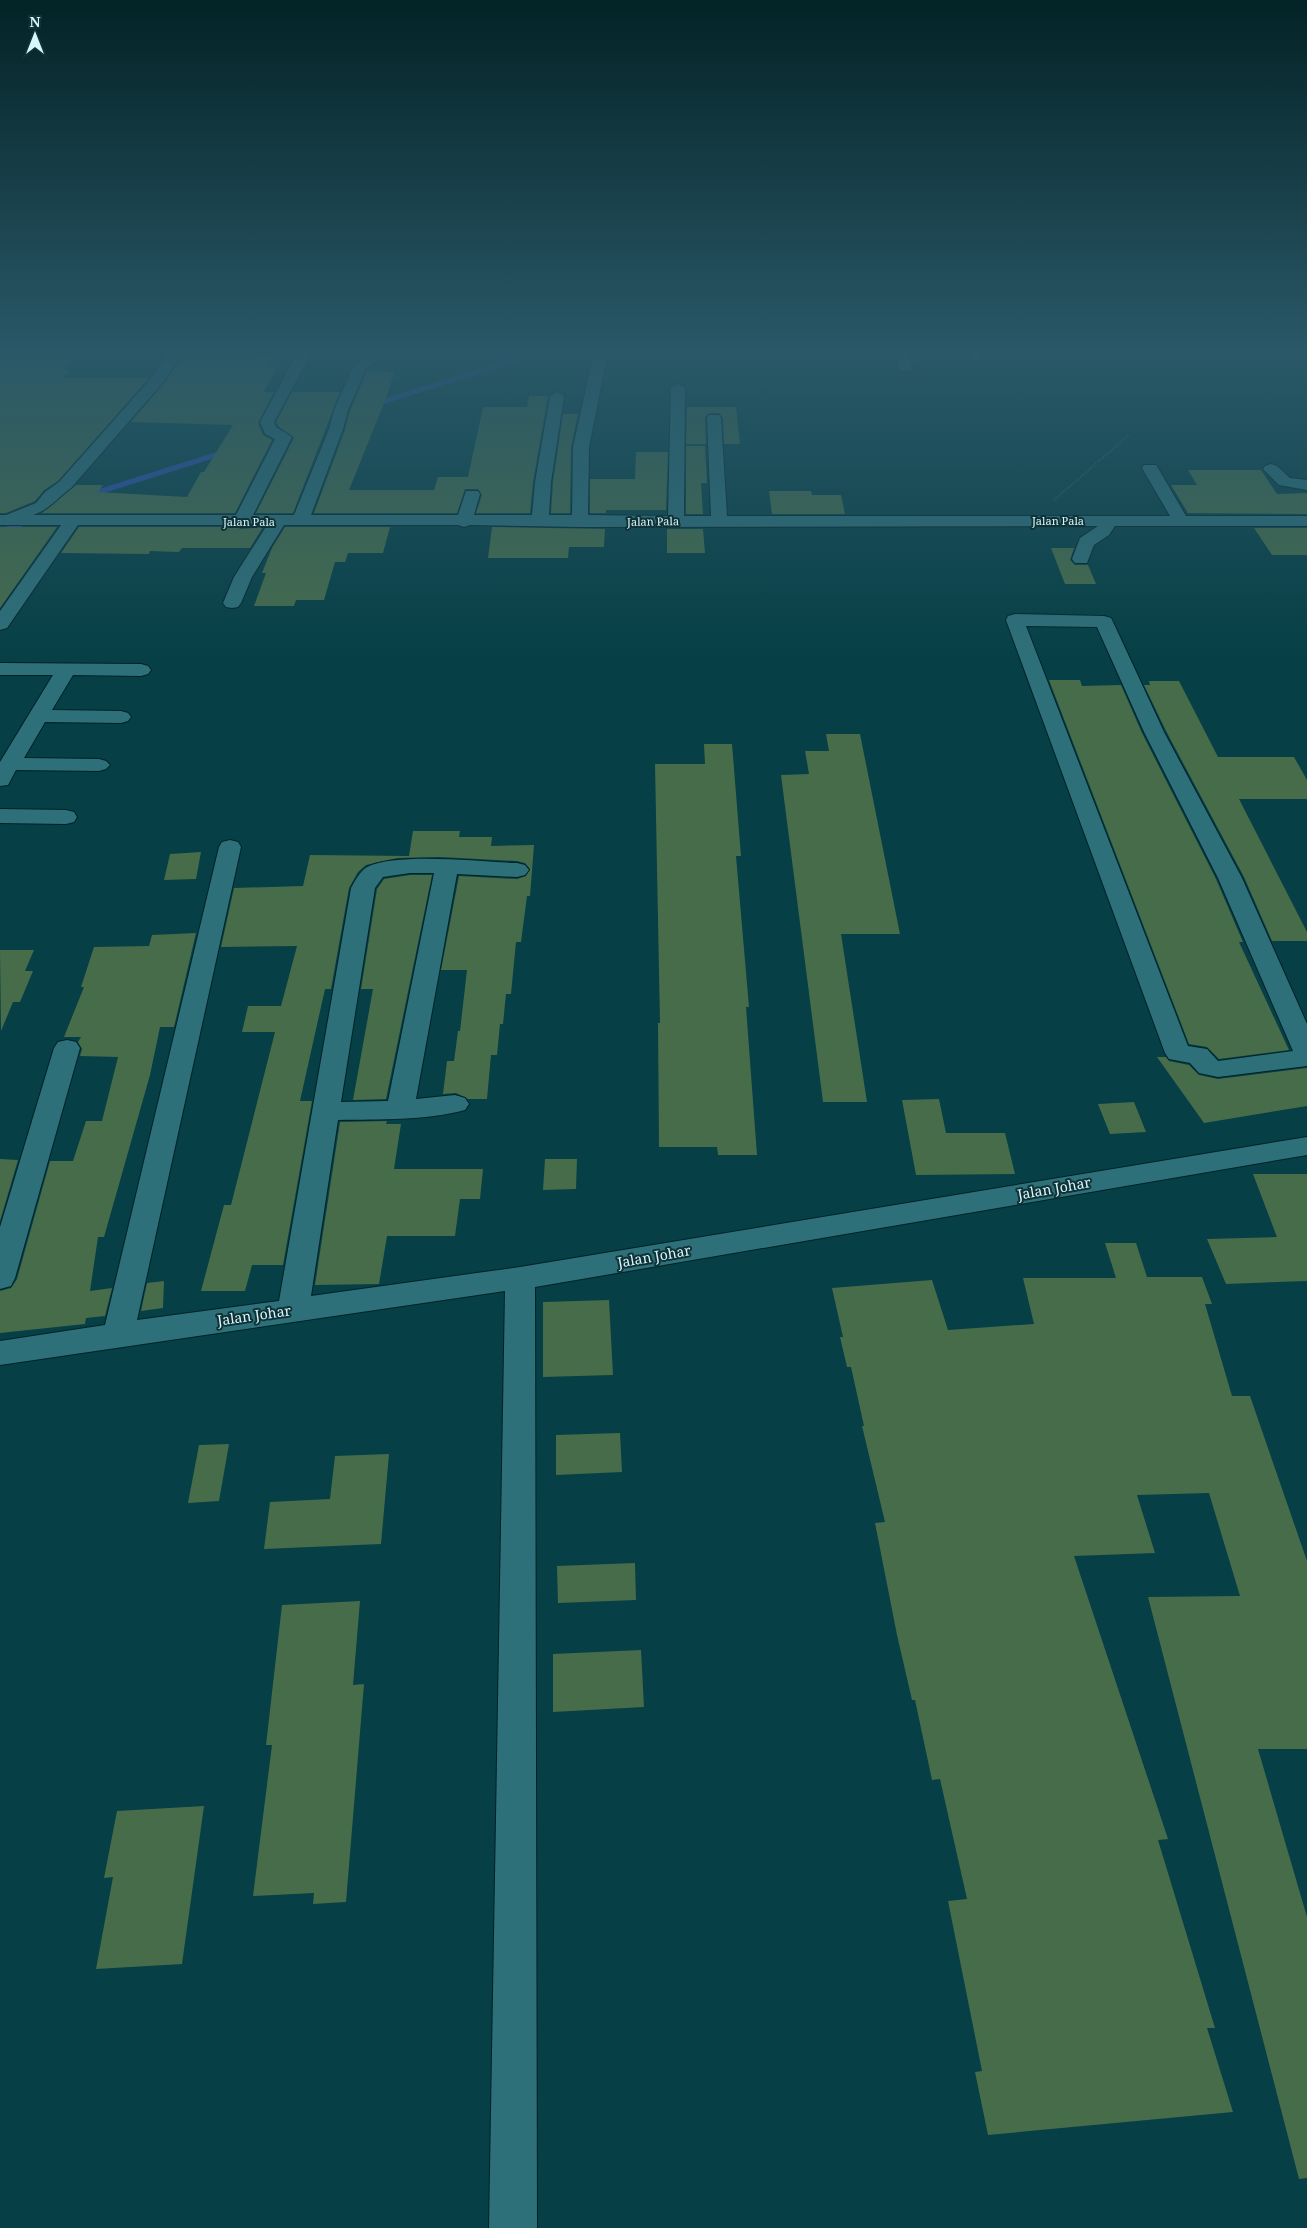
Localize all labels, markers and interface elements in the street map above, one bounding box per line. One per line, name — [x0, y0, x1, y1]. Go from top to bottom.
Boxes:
north arrow — [10, 10, 60, 60]
text: N — [29, 12, 41, 31]
street label: Jalan Pala — [626, 513, 679, 529]
street label: Jalan Pala — [1031, 513, 1084, 528]
street label: Jalan Pala — [222, 514, 275, 529]
street label: Jalan Johar — [1015, 1172, 1093, 1204]
street label: Jalan Johar — [615, 1240, 693, 1272]
street label: Jalan Johar — [215, 1300, 292, 1330]

